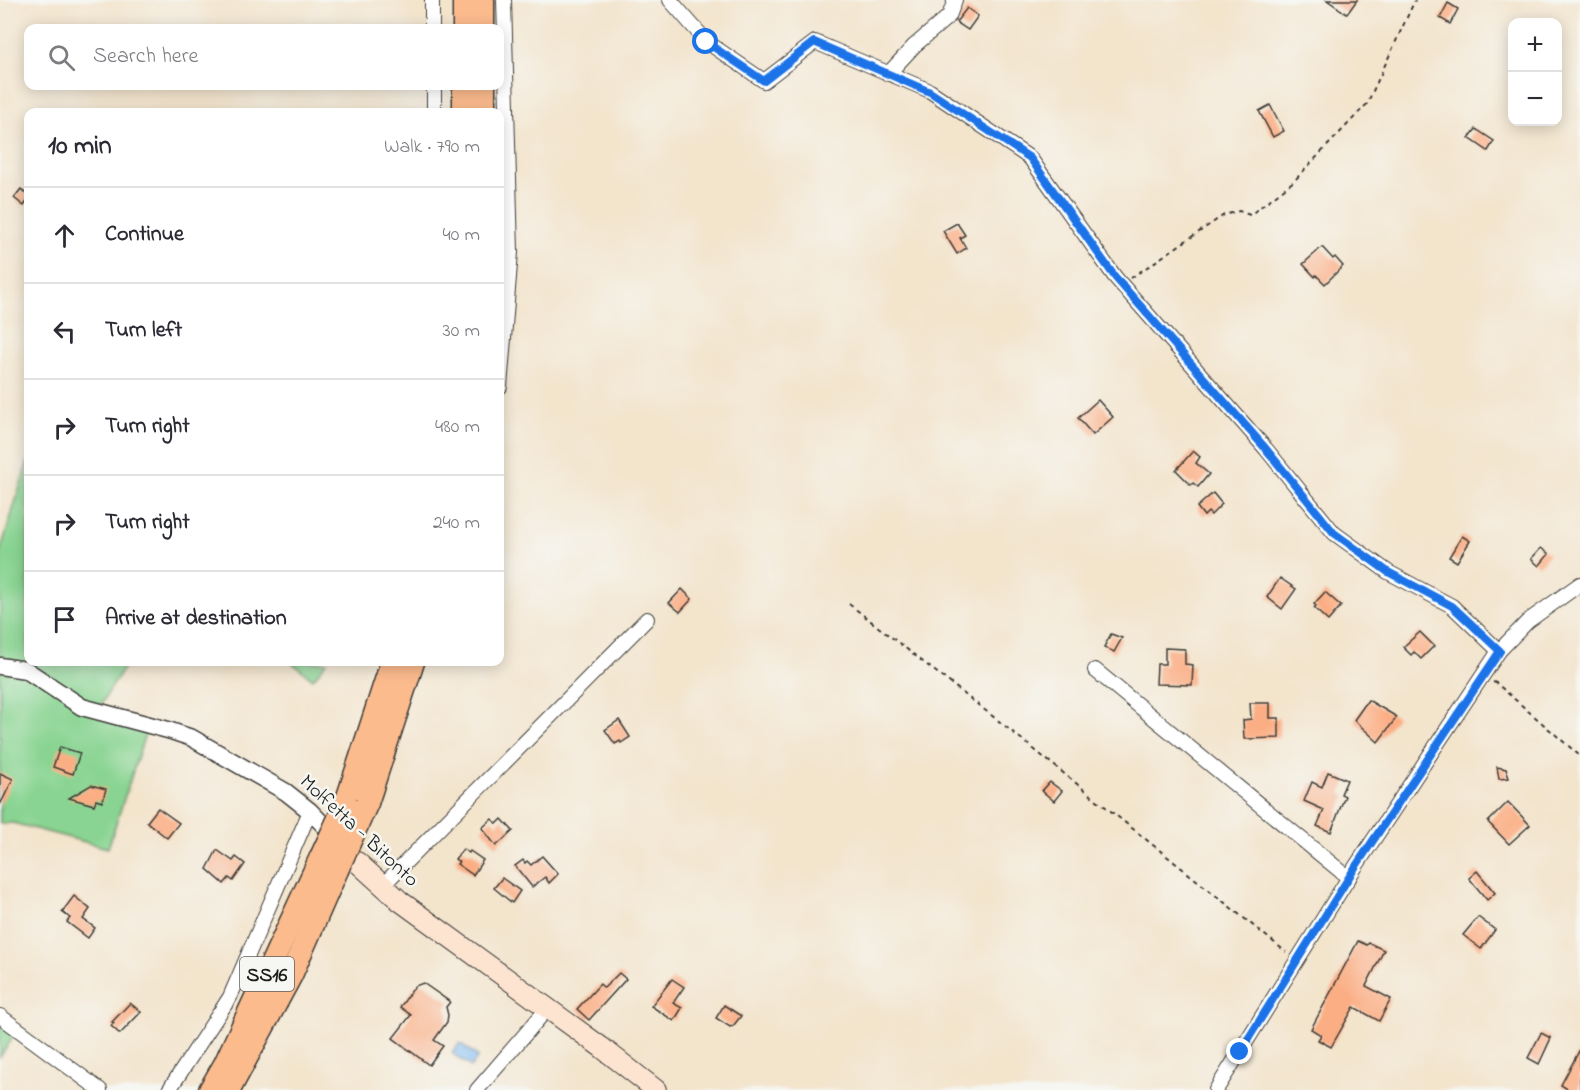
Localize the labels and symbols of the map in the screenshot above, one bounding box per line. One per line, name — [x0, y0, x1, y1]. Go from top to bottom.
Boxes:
route start — [692, 28, 718, 54]
street label: Molfetta - Bitonto — [292, 768, 425, 895]
road number: SS16 — [240, 957, 294, 991]
route end — [1226, 1038, 1252, 1064]

